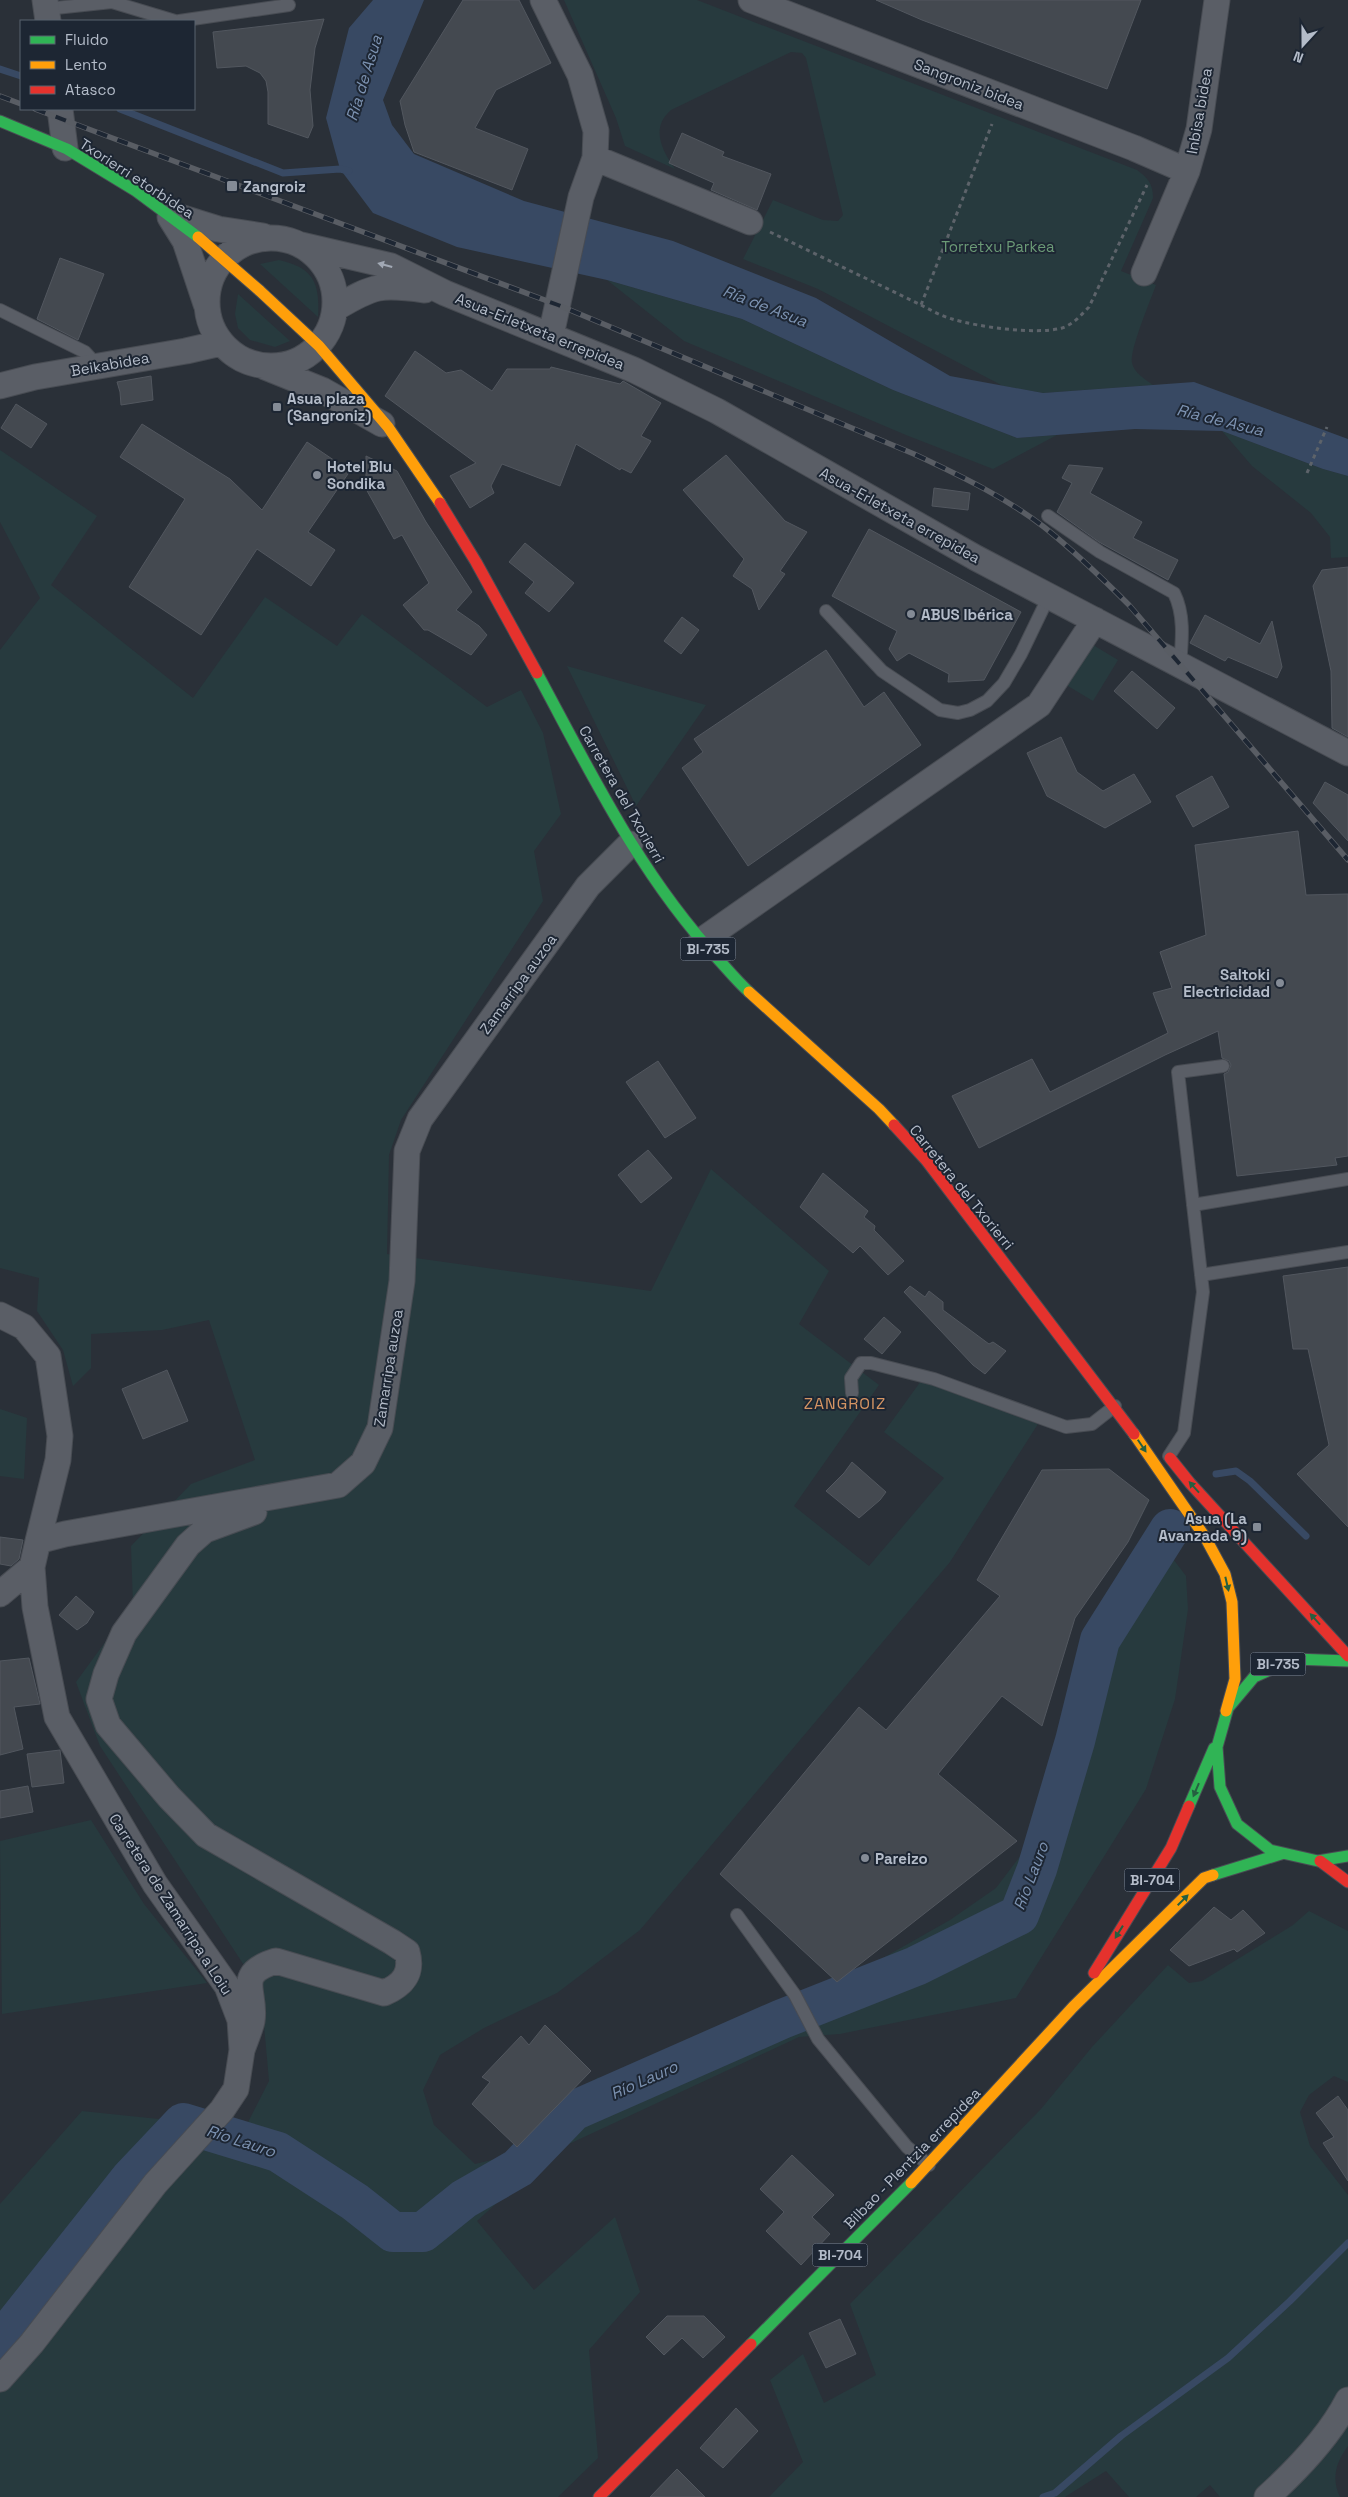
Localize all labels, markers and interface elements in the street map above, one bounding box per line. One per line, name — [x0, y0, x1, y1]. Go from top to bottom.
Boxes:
legend — [20, 20, 195, 110]
north arrow — [1278, 20, 1328, 70]
text: Fluido — [65, 30, 109, 49]
water label: Ría de Asua — [341, 32, 387, 123]
text: N — [1291, 47, 1306, 67]
street label: Sangroniz bidea — [911, 54, 1027, 114]
text: Lento — [65, 55, 107, 74]
street label: Inbisa bidea — [1182, 66, 1216, 155]
text: Atasco — [65, 80, 116, 99]
street label: Txorierri etorbidea — [76, 134, 198, 222]
place label: Zangroiz — [243, 177, 306, 196]
marker: Zangroiz — [225, 179, 239, 193]
park label: Torretxu Parkea — [941, 237, 1055, 256]
one-way arrow — [377, 260, 392, 268]
water label: Ría de Asua — [720, 280, 811, 332]
street label: Asua-Erletxeta errepidea — [453, 288, 628, 374]
street label: Beikabidea — [69, 348, 151, 380]
place label: Asua plaza (Sangroniz) — [287, 389, 371, 425]
water label: Ría de Asua — [1175, 399, 1266, 441]
marker: Asua plaza (Sangroniz) — [271, 401, 283, 413]
place label: Hotel Blu Sondika — [327, 457, 392, 493]
street label: Asua-Erletxeta errepidea — [816, 463, 984, 567]
marker: Hotel Blu Sondika — [311, 469, 323, 481]
place label: ABUS Ibérica — [921, 605, 1013, 624]
marker: ABUS Ibérica — [905, 608, 917, 620]
street label: Carretera del Txorierri — [575, 722, 669, 866]
street label: Zamarripa auzoa — [475, 930, 561, 1038]
road number: BI-735 — [680, 938, 736, 961]
place label: Saltoki Electricidad — [1183, 965, 1270, 1001]
marker: Saltoki Electricidad — [1274, 977, 1286, 989]
street label: Carretera del Txorierri — [906, 1121, 1018, 1253]
street label: Zamarripa auzoa — [369, 1307, 407, 1428]
district label: ZANGROIZ — [804, 1393, 886, 1414]
one-way arrow — [1137, 1439, 1147, 1453]
one-way arrow — [1188, 1481, 1200, 1493]
place label: Asua (La Avanzada 9) — [1158, 1509, 1247, 1545]
marker: Asua (La Avanzada 9) — [1251, 1521, 1263, 1533]
one-way arrow — [1223, 1576, 1231, 1591]
one-way arrow — [1309, 1614, 1321, 1626]
road number: BI-735 — [1250, 1652, 1306, 1676]
one-way arrow — [1192, 1783, 1200, 1798]
street label: Carretera de Zamarripa a Loiu — [105, 1810, 237, 1998]
water label: Río Lauro — [1008, 1838, 1054, 1913]
place label: Pareizo — [875, 1849, 928, 1868]
marker: Pareizo — [859, 1852, 871, 1864]
road number: BI-704 — [1124, 1868, 1180, 1892]
one-way arrow — [1177, 1894, 1189, 1906]
one-way arrow — [1115, 1926, 1124, 1939]
water label: Río Lauro — [607, 2055, 682, 2104]
street label: Bilbao - Plentzia errepidea — [840, 2083, 985, 2233]
water label: Río Lauro — [204, 2120, 279, 2162]
road number: BI-704 — [812, 2244, 868, 2266]

